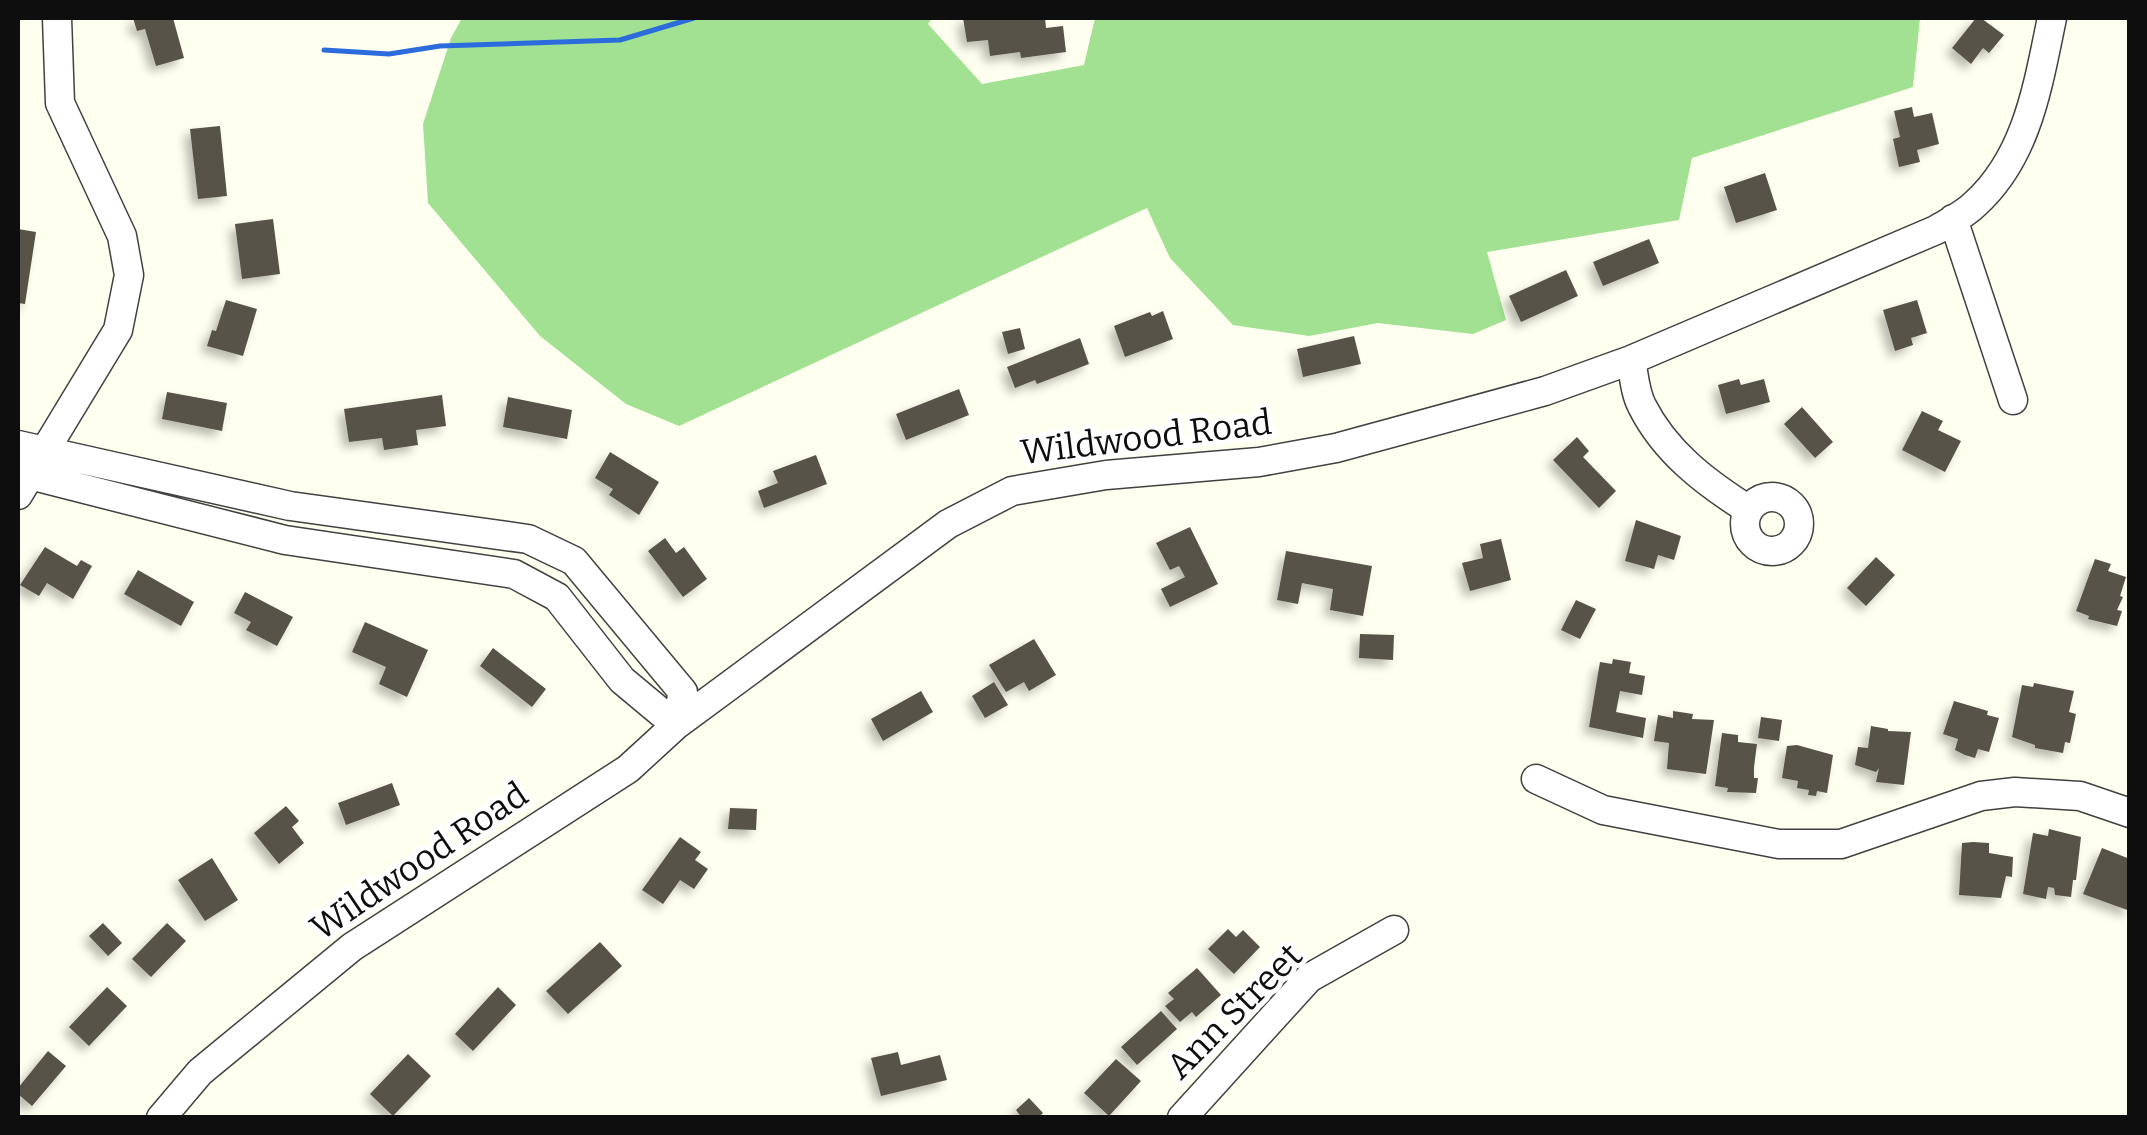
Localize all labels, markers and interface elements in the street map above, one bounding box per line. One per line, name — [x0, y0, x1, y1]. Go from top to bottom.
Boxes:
street label: Wildwood Road — [1018, 401, 1274, 473]
street label: Wildwood Road — [303, 773, 535, 949]
street label: Ann Street — [1158, 934, 1311, 1087]

